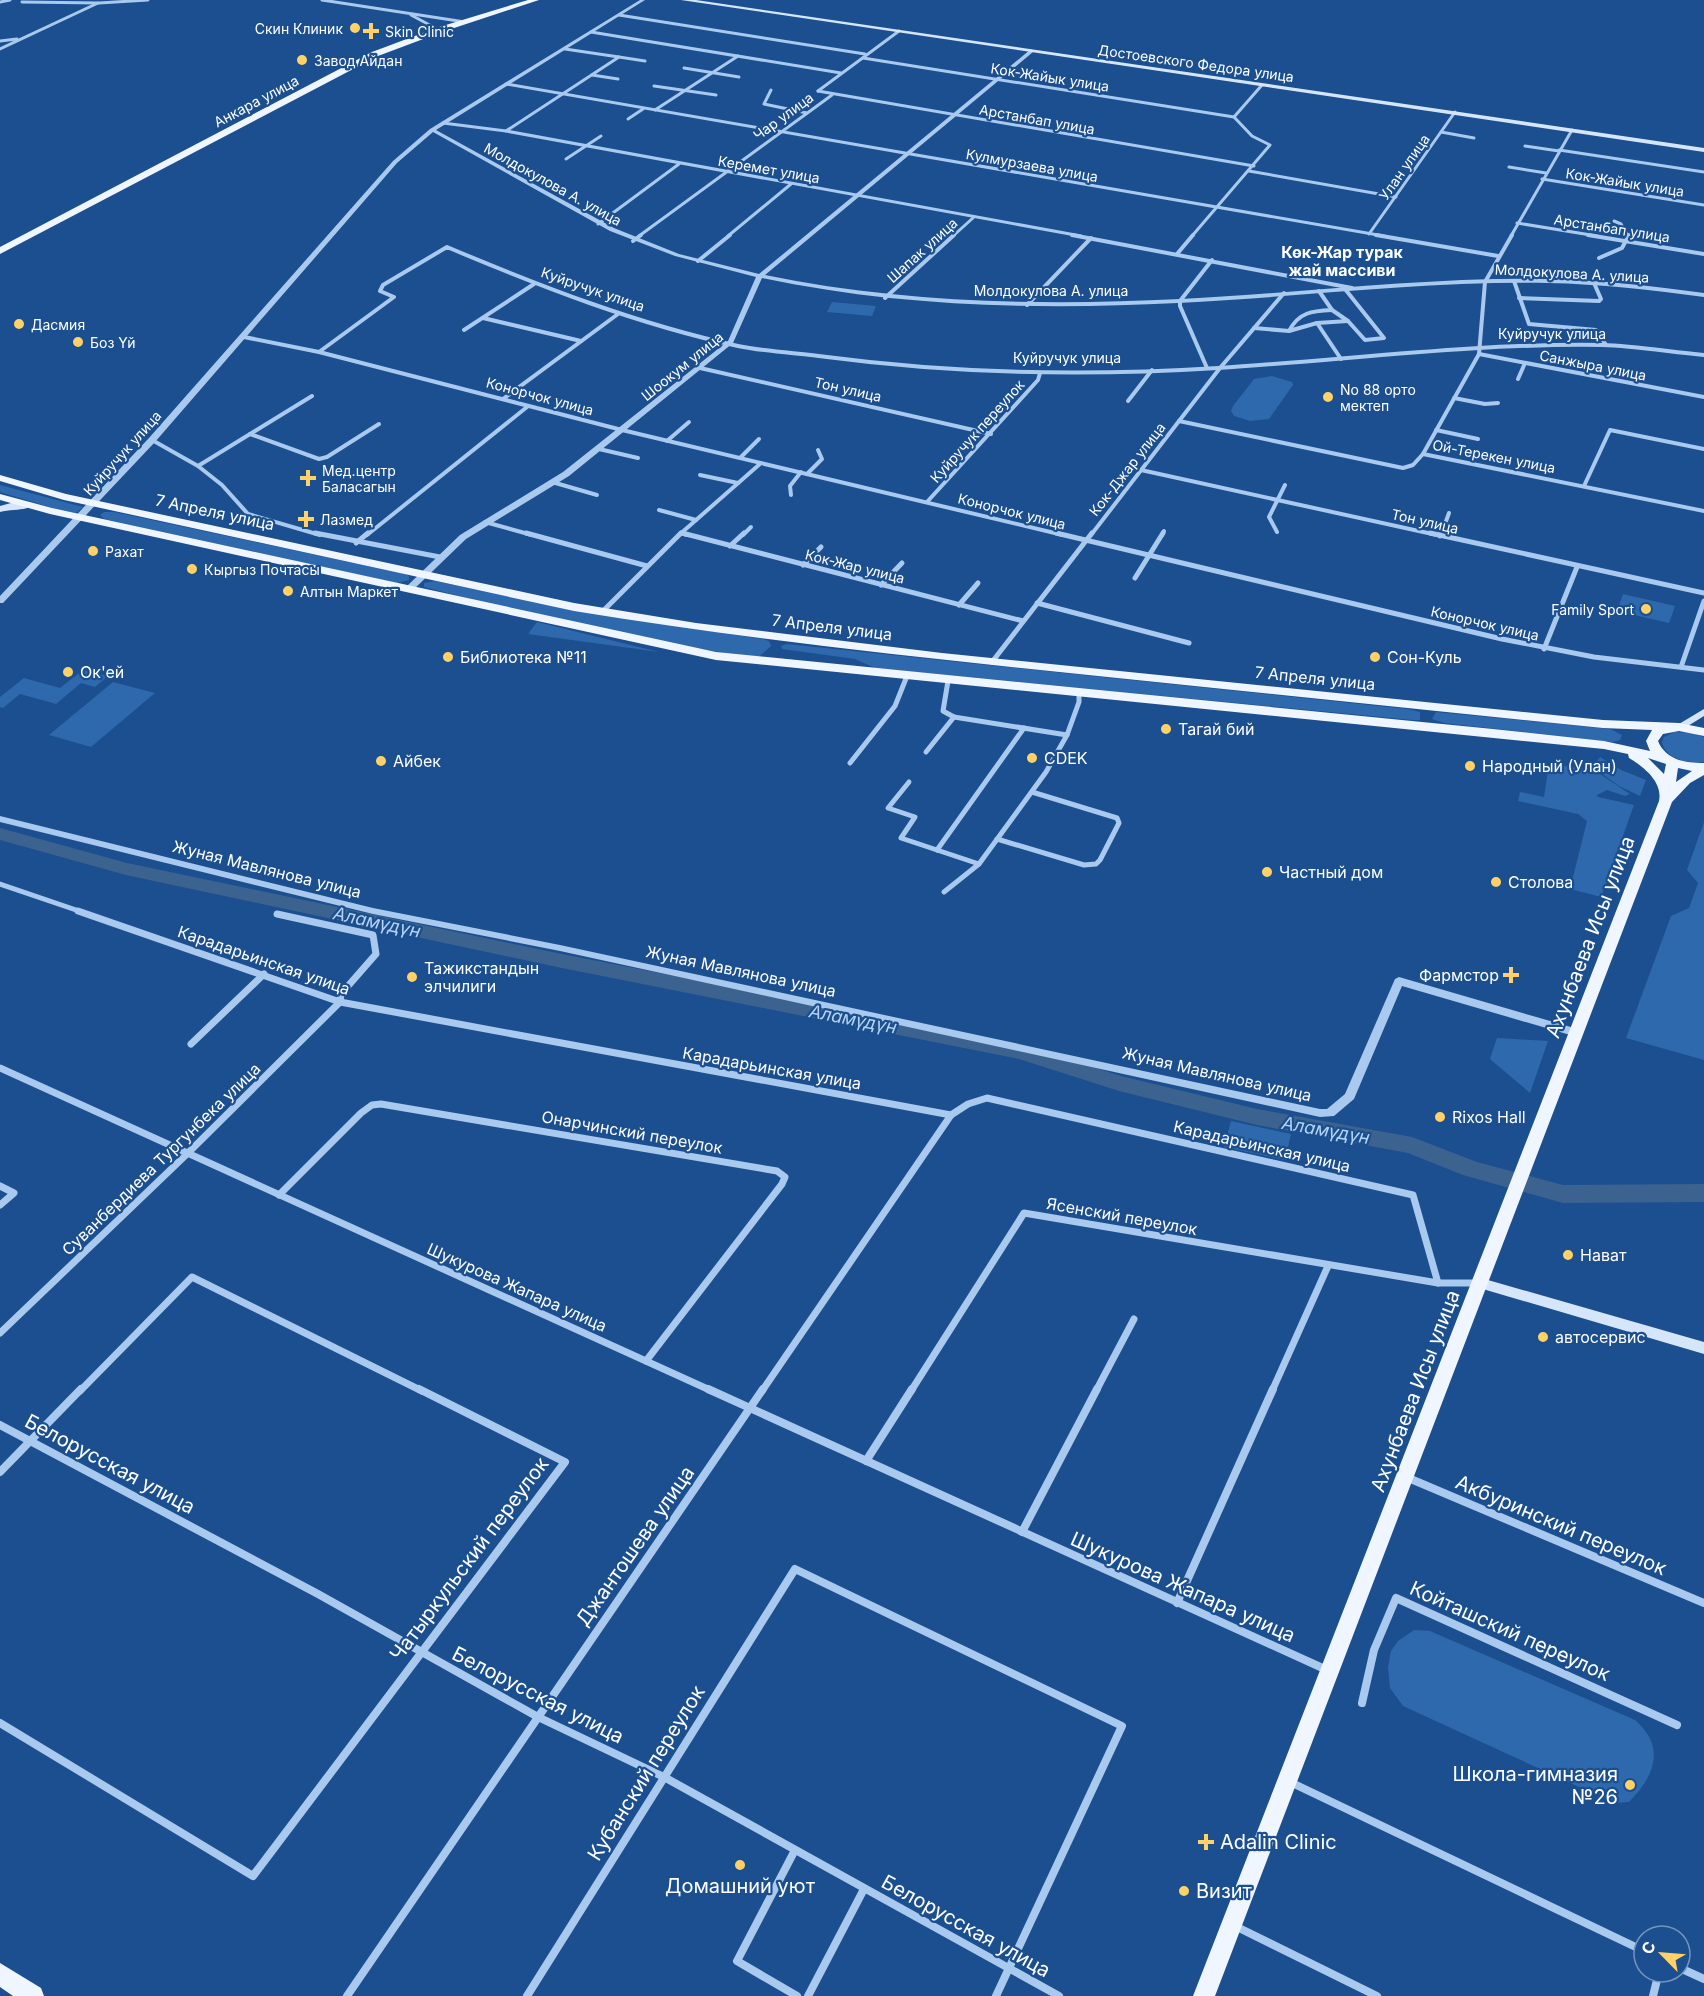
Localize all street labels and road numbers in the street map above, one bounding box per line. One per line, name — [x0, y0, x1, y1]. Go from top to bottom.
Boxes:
street label: Достоевского Федора улица — [1097, 41, 1295, 85]
street label: Кок-Жайык улица — [990, 59, 1110, 95]
street label: Анкара улица — [211, 72, 301, 130]
street label: Чар улица — [750, 89, 816, 143]
street label: Арстанбап улица — [978, 100, 1096, 138]
street label: Улан улица — [1375, 131, 1433, 203]
street label: Молдокулова А. улица — [481, 139, 625, 229]
street label: Кулмурзаева улица — [965, 145, 1099, 185]
street label: Керемет улица — [717, 152, 821, 186]
street label: Кок-Жайык улица — [1565, 164, 1685, 200]
street label: Арстанбап улица — [1553, 210, 1671, 246]
street label: Шапак улица — [883, 214, 961, 286]
street label: Молдокулова А. улица — [1494, 260, 1650, 286]
street label: Куйручук улица — [539, 263, 647, 315]
street label: Молдокулова А. улица — [974, 282, 1128, 299]
street label: Куйручук улица — [1498, 325, 1606, 342]
street label: Шоокум улица — [638, 328, 726, 404]
street label: Санжыра улица — [1538, 346, 1648, 384]
street label: Куйручук улица — [1013, 349, 1121, 366]
street label: Конорчок улица — [484, 373, 596, 419]
street label: Тон улица — [813, 373, 883, 405]
street label: Куйручук переулок — [926, 376, 1028, 486]
street label: Куйручук улица — [79, 407, 165, 499]
street label: Кок-Джар улица — [1085, 419, 1169, 519]
street label: Ой-Терекен улица — [1431, 436, 1557, 476]
street label: Конорчок улица — [956, 489, 1068, 533]
street label: 7 Апреля улица — [154, 490, 276, 534]
street label: Тон улица — [1390, 505, 1460, 537]
street label: Кок-Жар улица — [803, 545, 907, 587]
street label: Конорчок улица — [1429, 602, 1541, 644]
street label: 7 Апреля улица — [771, 610, 893, 644]
street label: 7 Апреля улица — [1254, 662, 1376, 694]
street label: Ахунбаева Исы улица — [1540, 833, 1640, 1041]
street label: Жуная Мавлянова улица — [171, 836, 363, 902]
street label: Карадарьинская улица — [175, 921, 353, 999]
street label: Жуная Мавлянова улица — [644, 941, 838, 1001]
street label: Карадарьинская улица — [681, 1042, 863, 1094]
street label: Жуная Мавлянова улица — [1120, 1042, 1314, 1106]
street label: Суванбердиева Тургунбека улица — [58, 1059, 264, 1259]
street label: Онарчинский переулок — [540, 1106, 724, 1158]
street label: Карадарьинская улица — [1172, 1116, 1352, 1176]
street label: Ясенский переулок — [1045, 1193, 1199, 1239]
street label: Шукурова Жапара улица — [424, 1238, 610, 1336]
street label: Ахунбаева Исы улица — [1365, 1287, 1465, 1495]
street label: Белорусская улица — [21, 1409, 199, 1519]
street label: Чатыркульский переулок — [385, 1452, 554, 1666]
street label: Джантошева улица — [571, 1461, 699, 1631]
street label: Акбуринский переулок — [1452, 1470, 1670, 1580]
street label: Шукурова Жапара улица — [1067, 1527, 1299, 1647]
street label: Койташский переулок — [1406, 1576, 1614, 1686]
street label: Белорусская улица — [448, 1641, 628, 1749]
street label: Кубанский переулок — [582, 1681, 710, 1865]
street label: Белорусская улица — [877, 1870, 1055, 1982]

